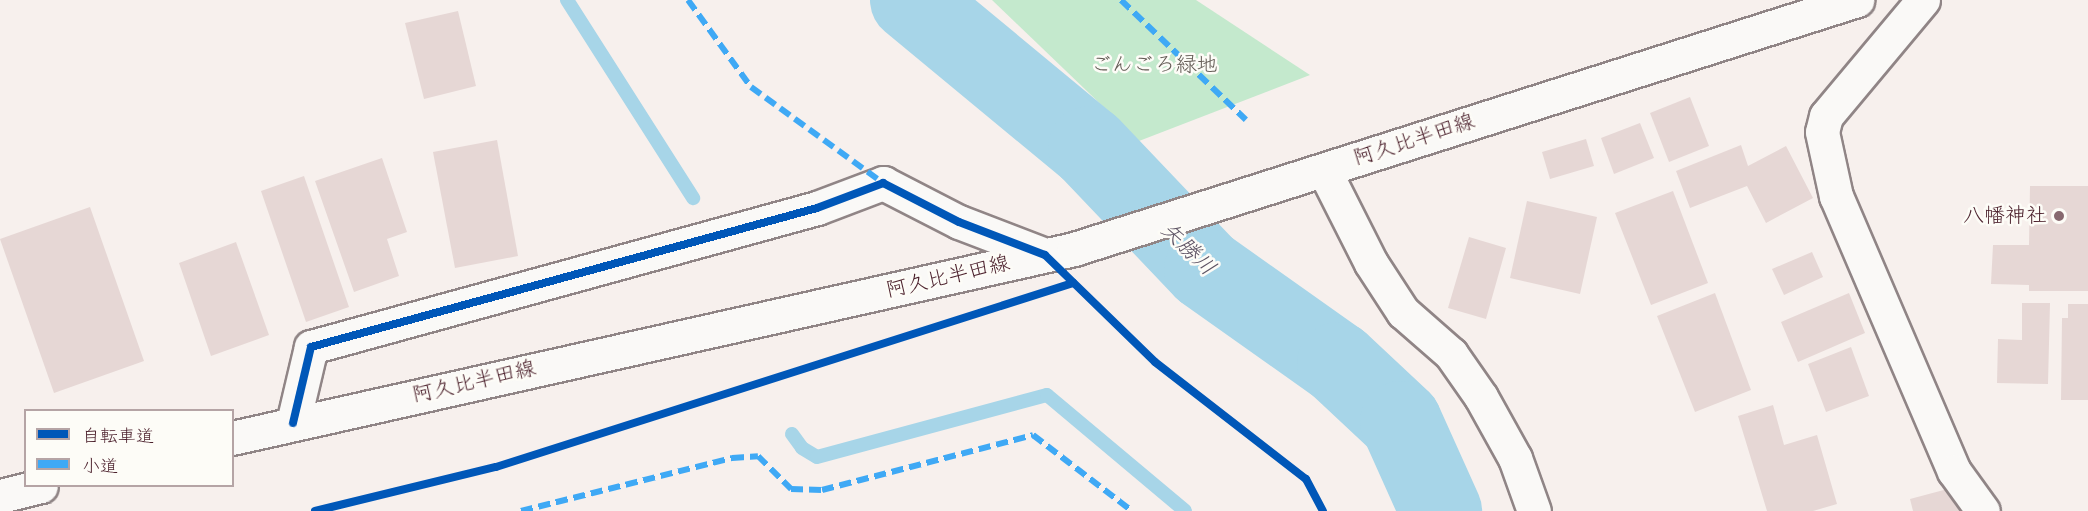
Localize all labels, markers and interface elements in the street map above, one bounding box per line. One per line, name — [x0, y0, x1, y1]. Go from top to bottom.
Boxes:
park label: ごんごろ緑地 — [1091, 52, 1217, 78]
street label: 阿久比半田線 — [1350, 109, 1478, 171]
place label: 八幡神社 — [1963, 203, 2047, 229]
marker: 八幡神社 — [2052, 209, 2066, 223]
water label: 矢勝川 — [1155, 217, 1221, 281]
street label: 阿久比半田線 — [884, 251, 1012, 303]
street label: 阿久比半田線 — [410, 356, 538, 408]
legend — [24, 409, 234, 487]
text: 自転車道 — [82, 425, 154, 448]
text: 小道 — [82, 455, 118, 478]

